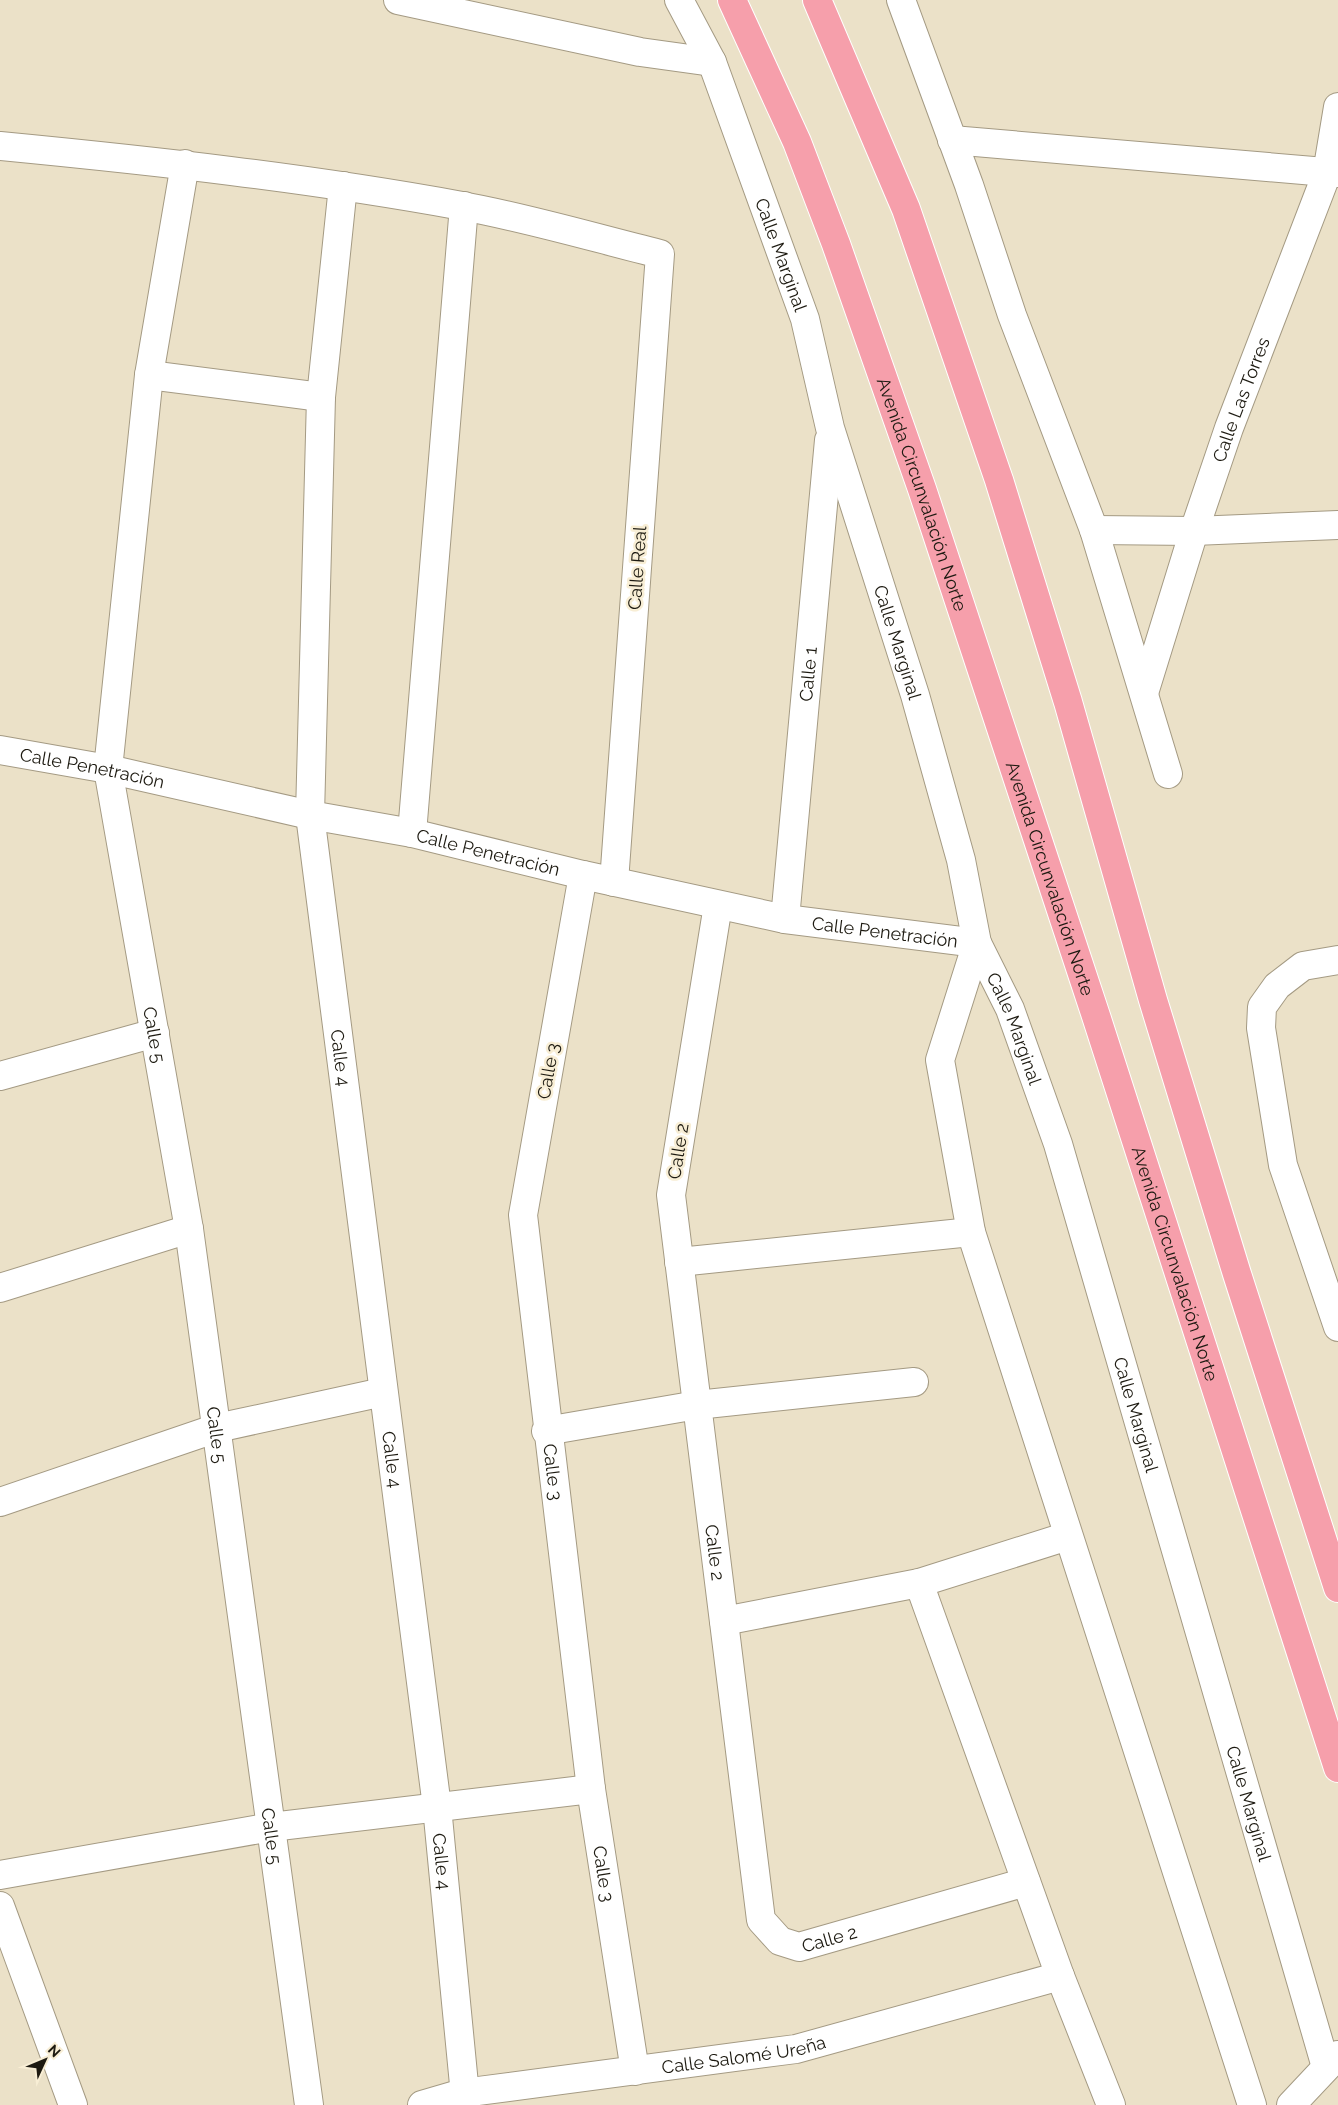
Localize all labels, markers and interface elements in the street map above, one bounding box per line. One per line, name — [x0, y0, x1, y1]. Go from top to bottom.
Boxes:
street label: Calle Marginal — [752, 195, 812, 314]
street label: Calle Las Torres — [1208, 334, 1274, 465]
street label: Avenida Circunvalación Norte — [873, 374, 972, 614]
street label: Calle Real — [624, 525, 650, 611]
street label: Calle Marginal — [870, 582, 926, 702]
street label: Calle 1 — [795, 645, 820, 702]
street label: Calle Penetración — [18, 743, 167, 792]
street label: Avenida Circunvalación Norte — [1002, 758, 1099, 999]
street label: Calle Penetración — [414, 824, 562, 879]
street label: Calle Penetración — [811, 912, 959, 951]
street label: Calle Marginal — [983, 969, 1046, 1087]
street label: Calle 5 — [140, 1005, 170, 1065]
street label: Calle 4 — [327, 1028, 355, 1087]
street label: Calle 3 — [533, 1041, 563, 1101]
street label: Calle 2 — [663, 1121, 693, 1181]
street label: Avenida Circunvalación Norte — [1128, 1143, 1223, 1384]
street label: Calle Marginal — [1110, 1354, 1163, 1475]
street label: Calle 5 — [203, 1405, 231, 1465]
street label: Calle 4 — [378, 1430, 407, 1489]
street label: Calle 3 — [540, 1443, 567, 1501]
street label: Calle 2 — [701, 1523, 729, 1582]
street label: Calle Marginal — [1223, 1743, 1276, 1863]
street label: Calle 5 — [258, 1806, 286, 1866]
street label: Calle 4 — [429, 1832, 456, 1891]
street label: Calle 3 — [589, 1844, 619, 1903]
street label: Calle 2 — [799, 1920, 859, 1956]
street label: Calle Salomé Ureña — [660, 2031, 828, 2077]
north arrow — [20, 2035, 70, 2085]
text: N — [45, 2042, 64, 2060]

